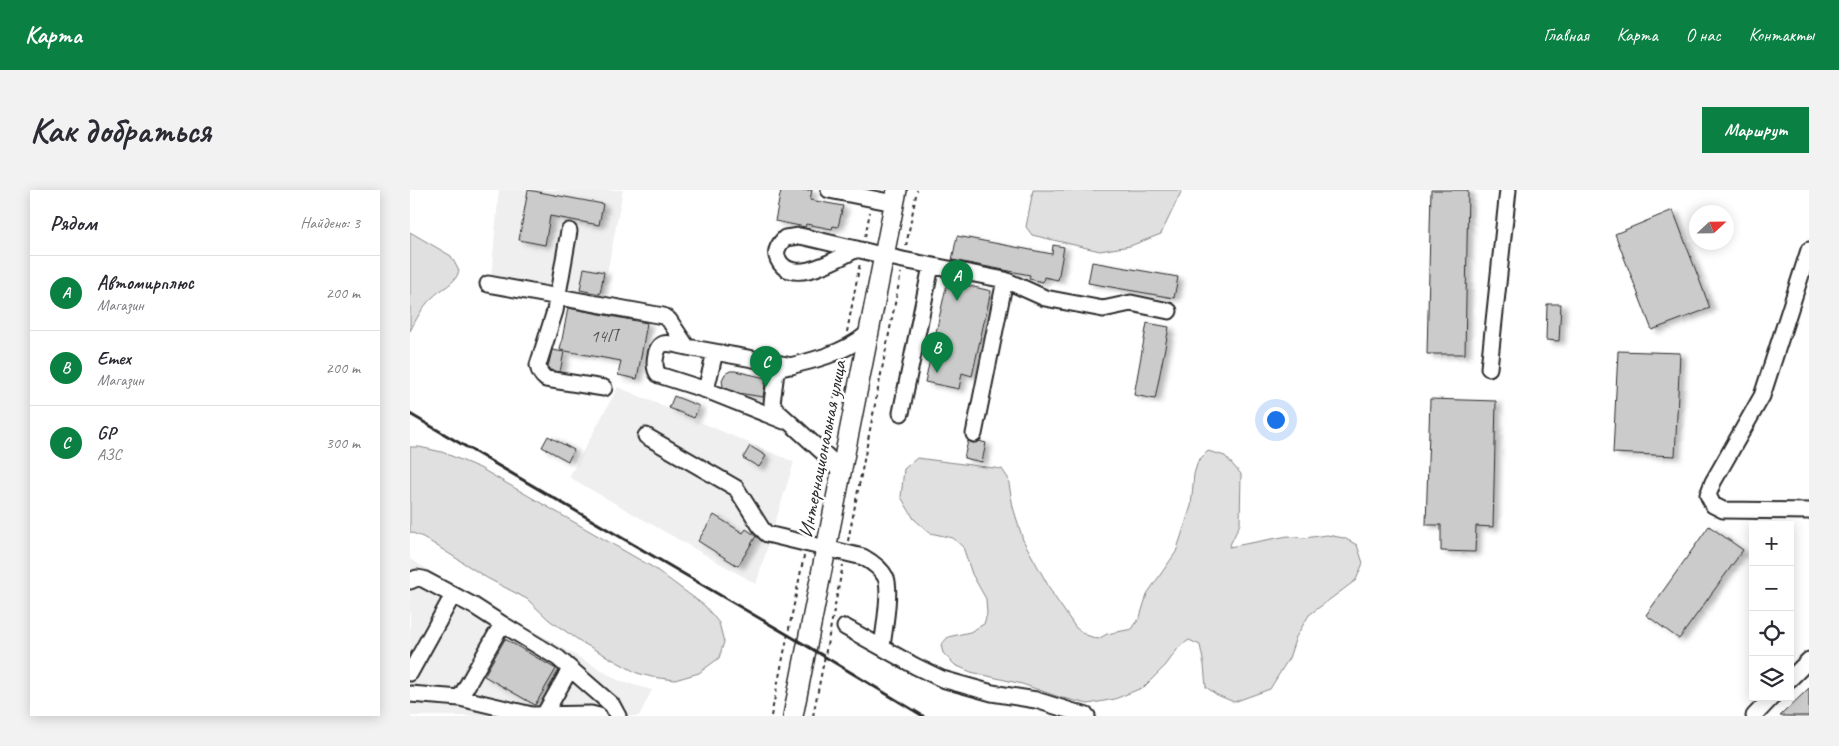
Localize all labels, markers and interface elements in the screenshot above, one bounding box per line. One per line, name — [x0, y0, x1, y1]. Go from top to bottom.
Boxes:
text: Карта — [25, 20, 82, 50]
text: Главная — [1544, 24, 1589, 46]
text: Карта — [1617, 24, 1658, 46]
text: О нас — [1686, 24, 1721, 46]
text: Контакты — [1749, 24, 1814, 46]
button: Маршрут — [1702, 107, 1809, 153]
text: Как добраться — [30, 108, 211, 153]
north arrow — [1689, 205, 1734, 250]
text: Рядом — [50, 210, 97, 236]
text: Найдено: 3 — [300, 213, 360, 233]
pin: A — [941, 260, 973, 301]
text: Автомирплюс — [97, 271, 194, 295]
text: A — [62, 283, 70, 303]
text: 200 m — [326, 283, 360, 303]
text: Магазин — [97, 295, 144, 315]
house number: 14П — [590, 325, 621, 347]
pin: B — [921, 332, 953, 373]
text: Emex — [97, 346, 131, 370]
pin: C — [750, 346, 782, 387]
street label: Интернациональная улица — [793, 357, 852, 540]
text: B — [62, 358, 70, 378]
text: 200 m — [326, 358, 360, 378]
text: Магазин — [97, 370, 144, 390]
your location — [1263, 407, 1289, 433]
text: GP — [97, 421, 115, 445]
text: C — [62, 433, 70, 453]
text: 300 m — [326, 433, 360, 453]
text: АЗС — [97, 445, 121, 465]
map controls — [1749, 521, 1794, 701]
button: + — [1749, 521, 1794, 566]
button: − — [1749, 566, 1794, 611]
button: locate — [1749, 611, 1794, 656]
button: layers — [1749, 656, 1794, 701]

